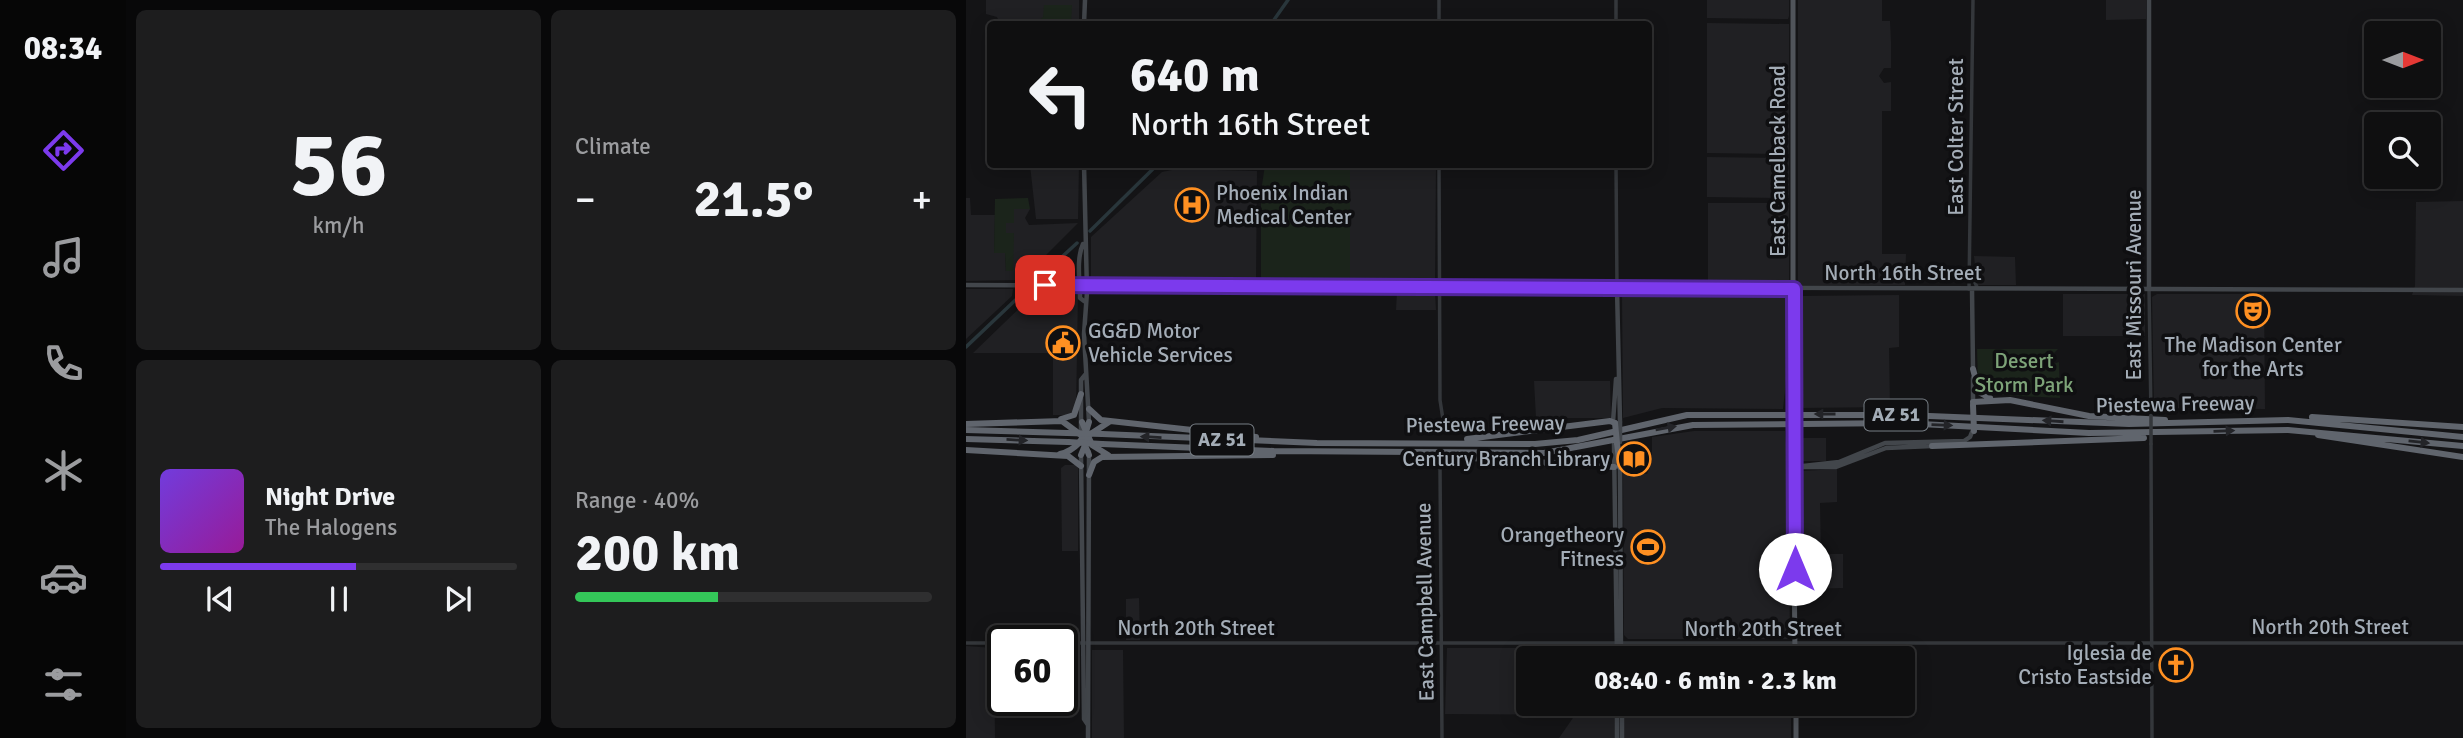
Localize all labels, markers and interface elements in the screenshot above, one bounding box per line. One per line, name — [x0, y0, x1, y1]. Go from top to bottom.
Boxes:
north arrow — [2364, 21, 2441, 98]
map controls — [2364, 21, 2441, 189]
text: 08:34 — [24, 29, 102, 68]
text: 640 m — [1130, 45, 1260, 105]
icon: left — [1015, 49, 1106, 140]
street label: East Colter Street — [1943, 58, 1969, 216]
street label: East Camelback Road — [1765, 65, 1791, 257]
text: North 16th Street — [1130, 105, 1370, 144]
text: 56 — [289, 109, 388, 222]
button: search — [2364, 112, 2441, 189]
icon: directions — [39, 126, 88, 175]
text: Climate — [575, 132, 651, 161]
text: 21.5° — [694, 167, 813, 231]
text: − — [575, 176, 596, 223]
text: + — [911, 176, 932, 223]
place label: Phoenix Indian Medical Center — [1216, 180, 1352, 230]
hospital icon: Phoenix Indian Medical Center — [1173, 186, 1211, 224]
street label: East Missouri Avenue — [2121, 189, 2147, 381]
text: km/h — [312, 211, 365, 240]
icon: music — [39, 233, 88, 282]
pin — [1015, 255, 1075, 315]
street label: North 16th Street — [1824, 260, 1982, 286]
icon: arrive — [1026, 266, 1064, 304]
theatre icon: The Madison Center for the Arts — [2234, 292, 2272, 330]
place label: GG&D Motor Vehicle Services — [1088, 318, 1233, 368]
public building icon: GG&D Motor Vehicle Services — [1044, 324, 1082, 362]
place label: The Madison Center for the Arts — [2164, 332, 2342, 382]
icon: phone — [39, 339, 88, 388]
park label: Desert Storm Park — [1974, 348, 2074, 398]
street label: Piestewa Freeway — [2095, 390, 2255, 418]
road number: AZ 51 — [1864, 400, 1928, 430]
one-way arrow — [1814, 408, 1836, 420]
street label: Piestewa Freeway — [1405, 410, 1565, 438]
one-way arrow — [2042, 416, 2064, 427]
one-way arrow — [1931, 419, 1953, 430]
one-way arrow — [1655, 423, 1677, 434]
road number: AZ 51 — [1190, 424, 1254, 456]
one-way arrow — [2213, 426, 2235, 437]
one-way arrow — [1140, 431, 1162, 442]
one-way arrow — [1006, 434, 1028, 445]
one-way arrow — [2409, 437, 2431, 448]
library icon: Century Branch Library — [1615, 440, 1653, 478]
icon: climate — [39, 446, 88, 495]
place label: Century Branch Library — [1402, 446, 1610, 472]
text: Night Drive — [265, 481, 395, 513]
text: Range · 40% — [575, 486, 699, 515]
street label: East Campbell Avenue — [1410, 502, 1440, 702]
text: The Halogens — [265, 513, 397, 542]
text: 200 km — [575, 521, 740, 585]
place label: Orangetheory Fitness — [1501, 522, 1624, 572]
sports icon: Orangetheory Fitness — [1629, 528, 1667, 566]
position arrow — [1758, 532, 1832, 606]
icon: car — [39, 553, 88, 602]
icon: previous — [201, 580, 239, 618]
icon: pause — [320, 580, 358, 618]
icon: next — [439, 580, 477, 618]
street label: North 20th Street — [2251, 614, 2409, 640]
street label: North 20th Street — [1117, 615, 1275, 641]
street label: North 20th Street — [1684, 616, 1842, 642]
speed limit sign: 60 — [987, 625, 1078, 716]
place label: Iglesia de Cristo Eastside — [2018, 640, 2152, 690]
church icon: Iglesia de Cristo Eastside — [2157, 646, 2195, 684]
icon: filters — [39, 660, 88, 709]
text: 08:40 · 6 min · 2.3 km — [1594, 665, 1837, 697]

